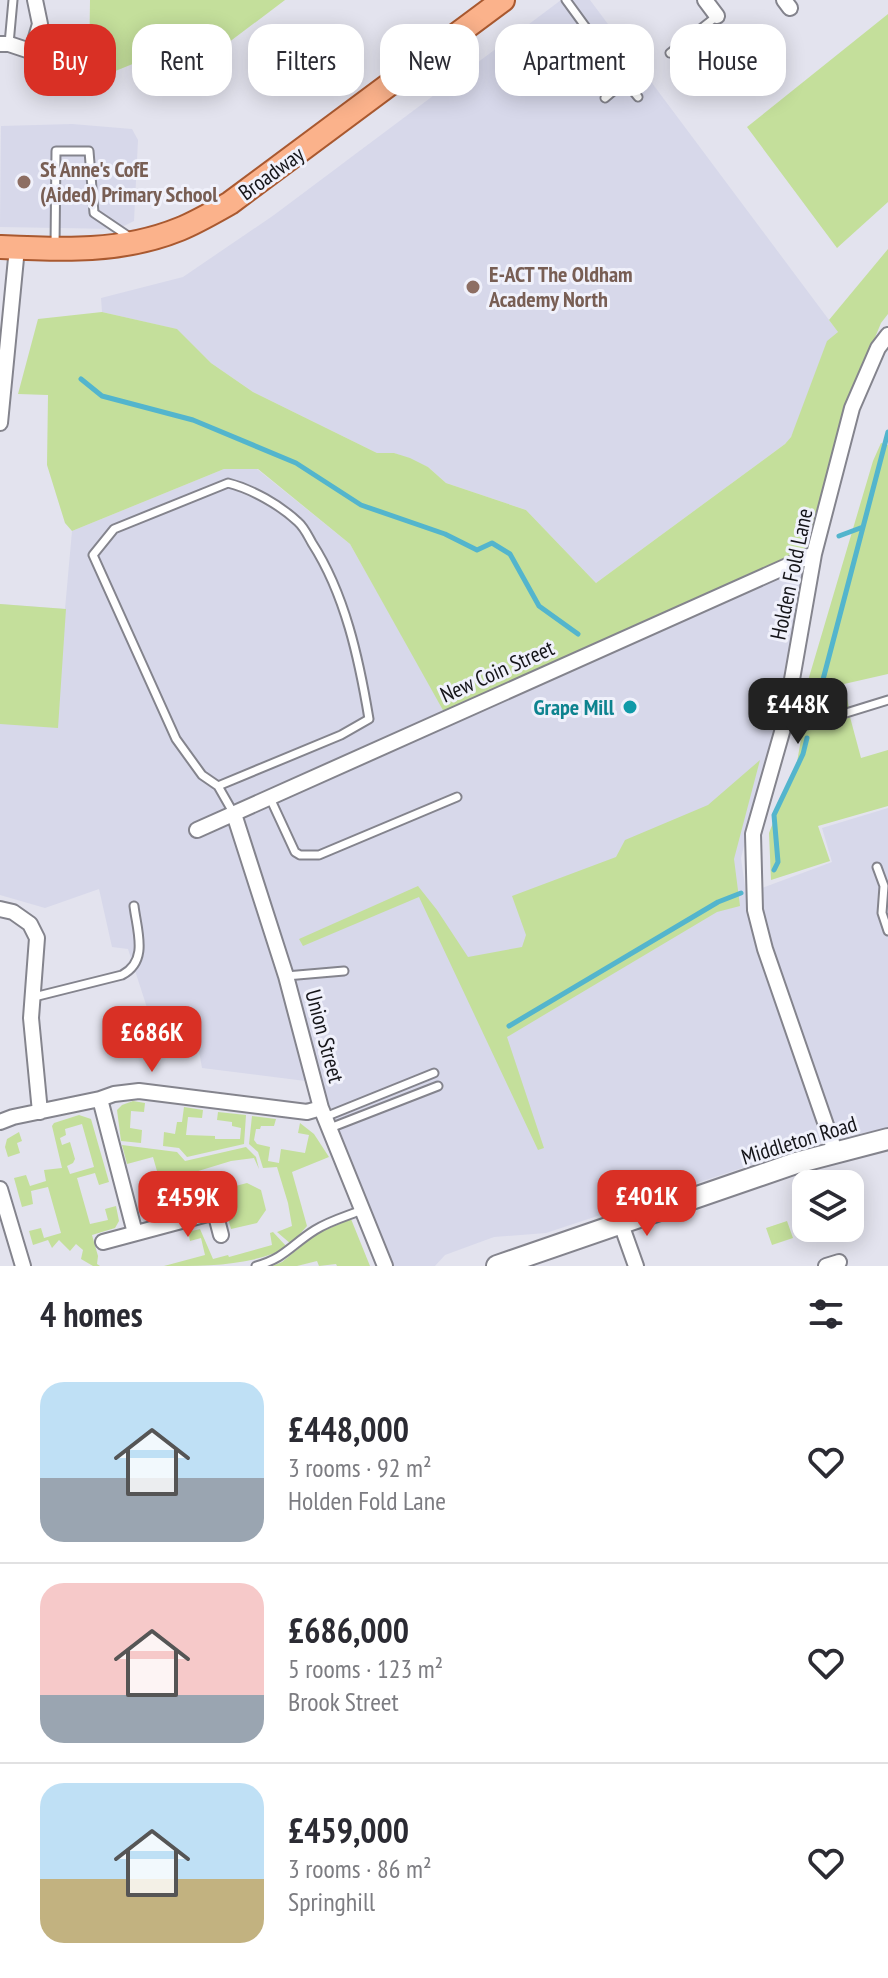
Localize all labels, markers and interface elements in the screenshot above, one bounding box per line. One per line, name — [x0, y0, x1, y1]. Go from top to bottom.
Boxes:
chip: Buy — [24, 24, 116, 96]
chip: Rent — [132, 24, 232, 96]
chip: Filters — [248, 24, 364, 96]
chip: New — [380, 24, 479, 96]
chip: Apartment — [495, 24, 654, 96]
chip: House — [670, 24, 786, 96]
street label: Broadway — [233, 139, 310, 206]
place label: St Anne's CofE (Aided) Primary School — [40, 155, 218, 208]
marker: St Anne's CofE (Aided) Primary School — [15, 173, 33, 191]
place label: E-ACT The Oldham Academy North — [488, 260, 633, 313]
marker: E-ACT The Oldham Academy North — [464, 278, 482, 296]
street label: Holden Fold Lane — [763, 506, 819, 642]
street label: New Coin Street — [436, 633, 558, 709]
pin: £448K — [742, 678, 854, 746]
text: £448K — [766, 687, 830, 720]
place label: Grape Mill — [533, 693, 615, 721]
marker: Grape Mill — [621, 698, 639, 716]
street label: Union Street — [299, 986, 351, 1086]
pin: £686K — [96, 1006, 208, 1074]
text: £686K — [120, 1015, 184, 1048]
street label: Middleton Road — [738, 1109, 860, 1171]
pin: £401K — [591, 1170, 703, 1238]
map controls — [792, 1170, 864, 1242]
button: layers — [792, 1170, 864, 1242]
pin: £459K — [132, 1171, 244, 1239]
text: £401K — [615, 1179, 679, 1212]
text: £459K — [156, 1180, 220, 1213]
text: 4 homes — [40, 1292, 143, 1336]
icon: filters — [804, 1292, 848, 1336]
text: £448,000 — [288, 1407, 409, 1451]
icon: home — [104, 1414, 200, 1510]
icon: heart — [804, 1440, 848, 1484]
text: 3 rooms · 92 m² — [288, 1451, 432, 1484]
text: Holden Fold Lane — [288, 1484, 446, 1517]
text: £686,000 — [288, 1608, 409, 1652]
icon: home — [104, 1615, 200, 1711]
icon: heart — [804, 1641, 848, 1685]
text: 5 rooms · 123 m² — [288, 1652, 443, 1685]
text: Brook Street — [288, 1685, 399, 1718]
text: £459,000 — [288, 1808, 409, 1852]
icon: home — [104, 1815, 200, 1911]
icon: heart — [804, 1841, 848, 1885]
text: 3 rooms · 86 m² — [288, 1852, 432, 1885]
text: Springhill — [288, 1885, 375, 1918]

